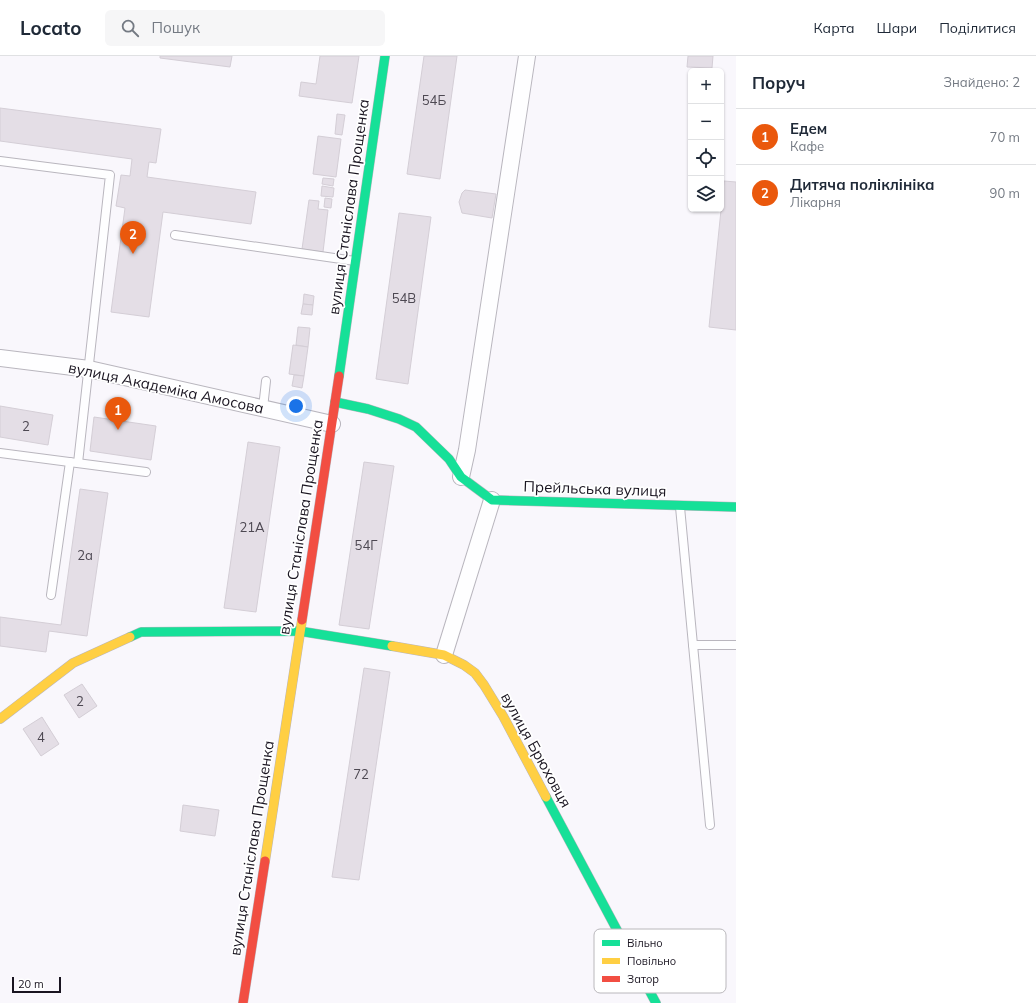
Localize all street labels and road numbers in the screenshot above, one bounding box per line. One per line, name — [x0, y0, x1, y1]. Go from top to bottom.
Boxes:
street label: вулиця Станіслава Прощенка — [324, 98, 373, 316]
street label: вулиця Академіка Амосова — [67, 357, 266, 418]
street label: вулиця Станіслава Прощенка — [274, 418, 327, 636]
street label: Прейльська вулиця — [523, 477, 667, 500]
street label: вулиця Брюховця — [497, 689, 576, 811]
street label: вулиця Станіслава Прощенка — [225, 739, 278, 957]

